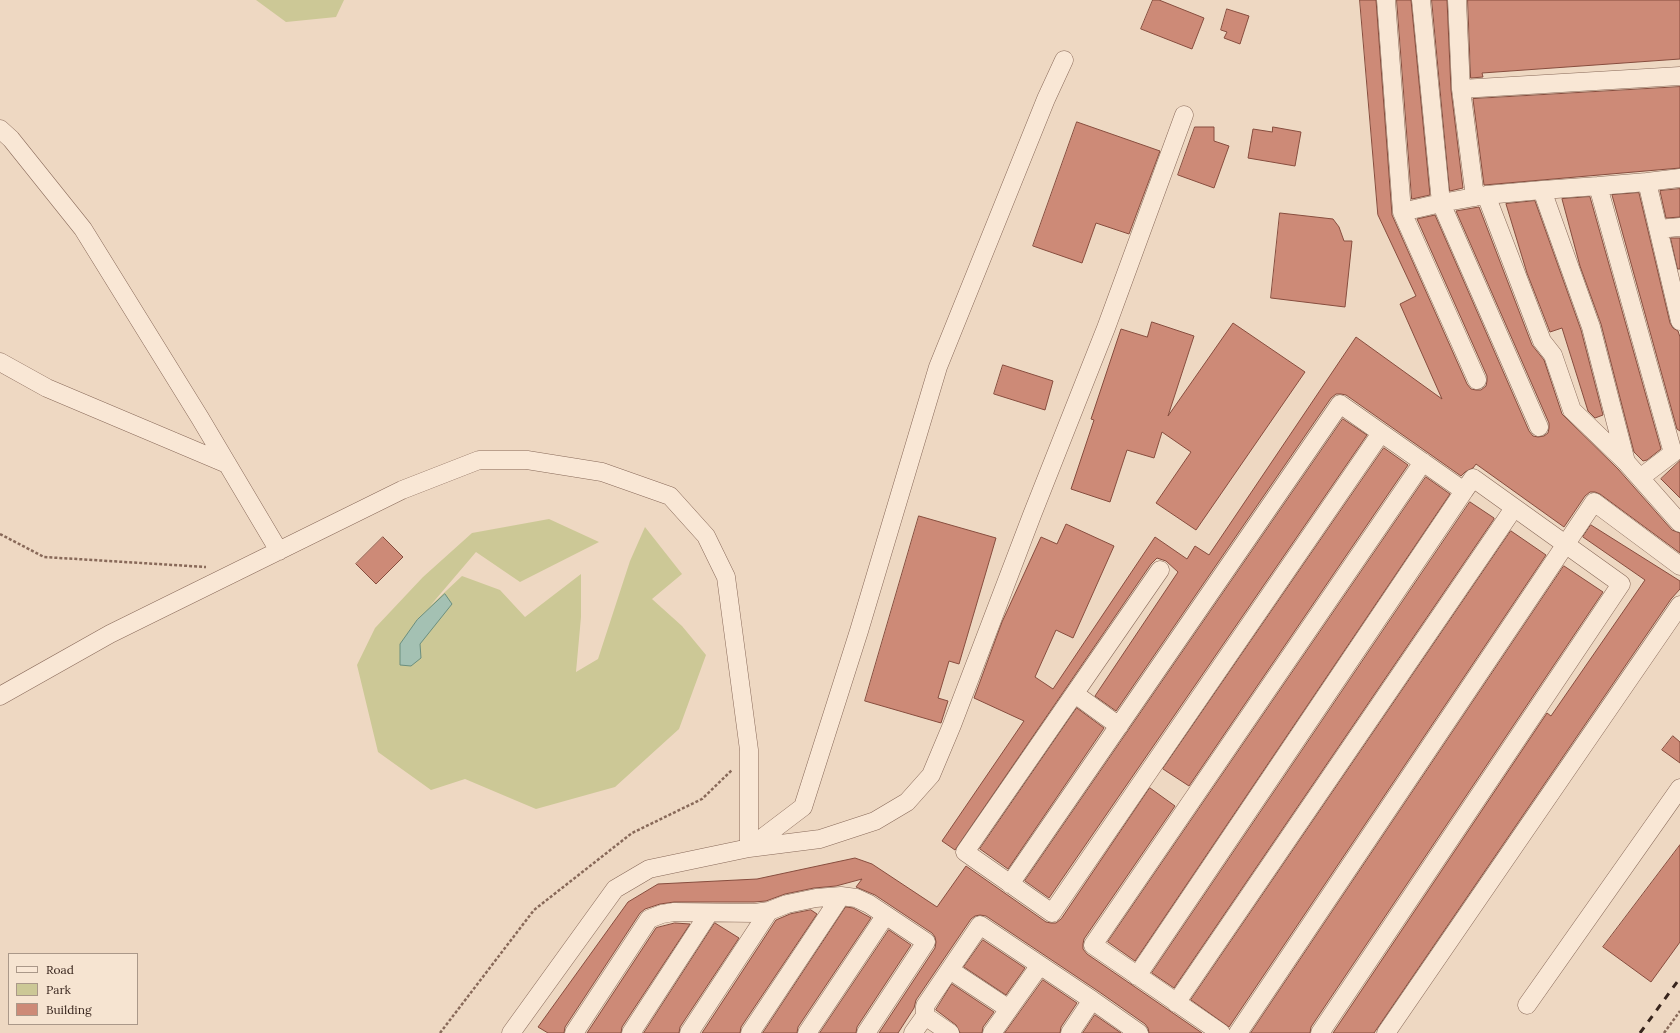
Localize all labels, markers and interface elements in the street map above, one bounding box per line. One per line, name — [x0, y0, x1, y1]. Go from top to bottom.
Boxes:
legend — [8, 953, 138, 1025]
text: Road — [46, 962, 74, 977]
text: Park — [46, 982, 71, 997]
text: Building — [46, 1002, 92, 1017]

